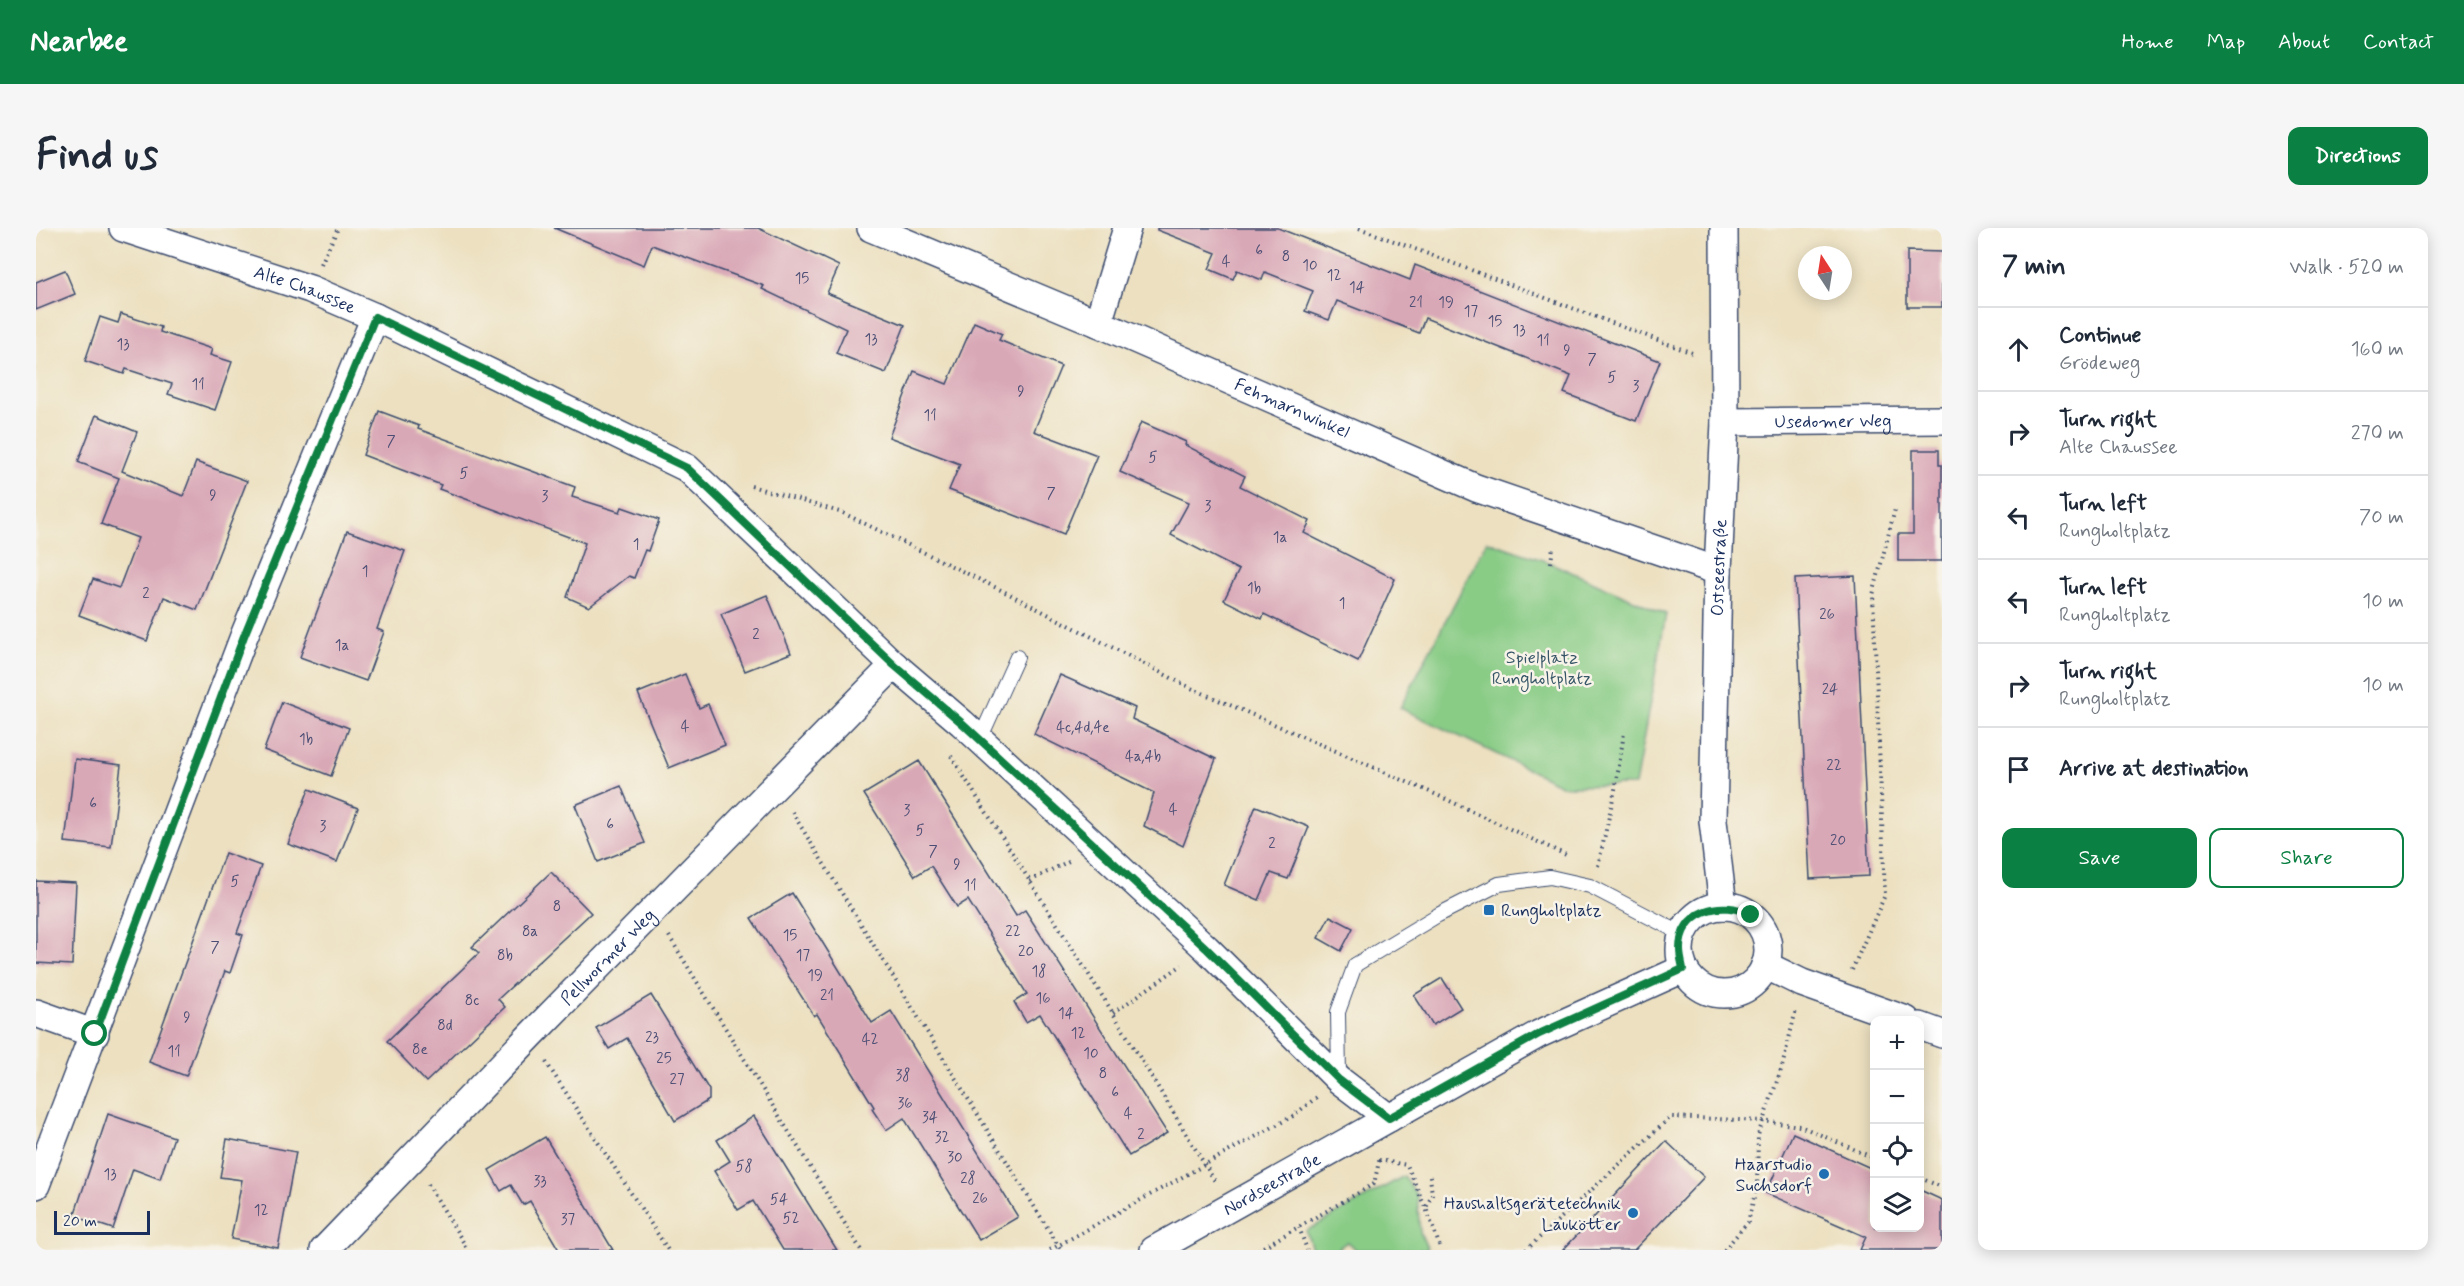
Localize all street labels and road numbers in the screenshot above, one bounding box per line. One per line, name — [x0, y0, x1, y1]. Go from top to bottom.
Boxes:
street label: Alte Chaussee — [251, 260, 359, 320]
street label: Fehmarnwinkel — [1231, 373, 1353, 444]
street label: Usedomer Weg — [1774, 409, 1892, 435]
street label: Ostseestraße — [1706, 518, 1733, 616]
street label: Pellwormer Weg — [556, 904, 662, 1011]
street label: Nordseestraße — [1219, 1148, 1325, 1222]

